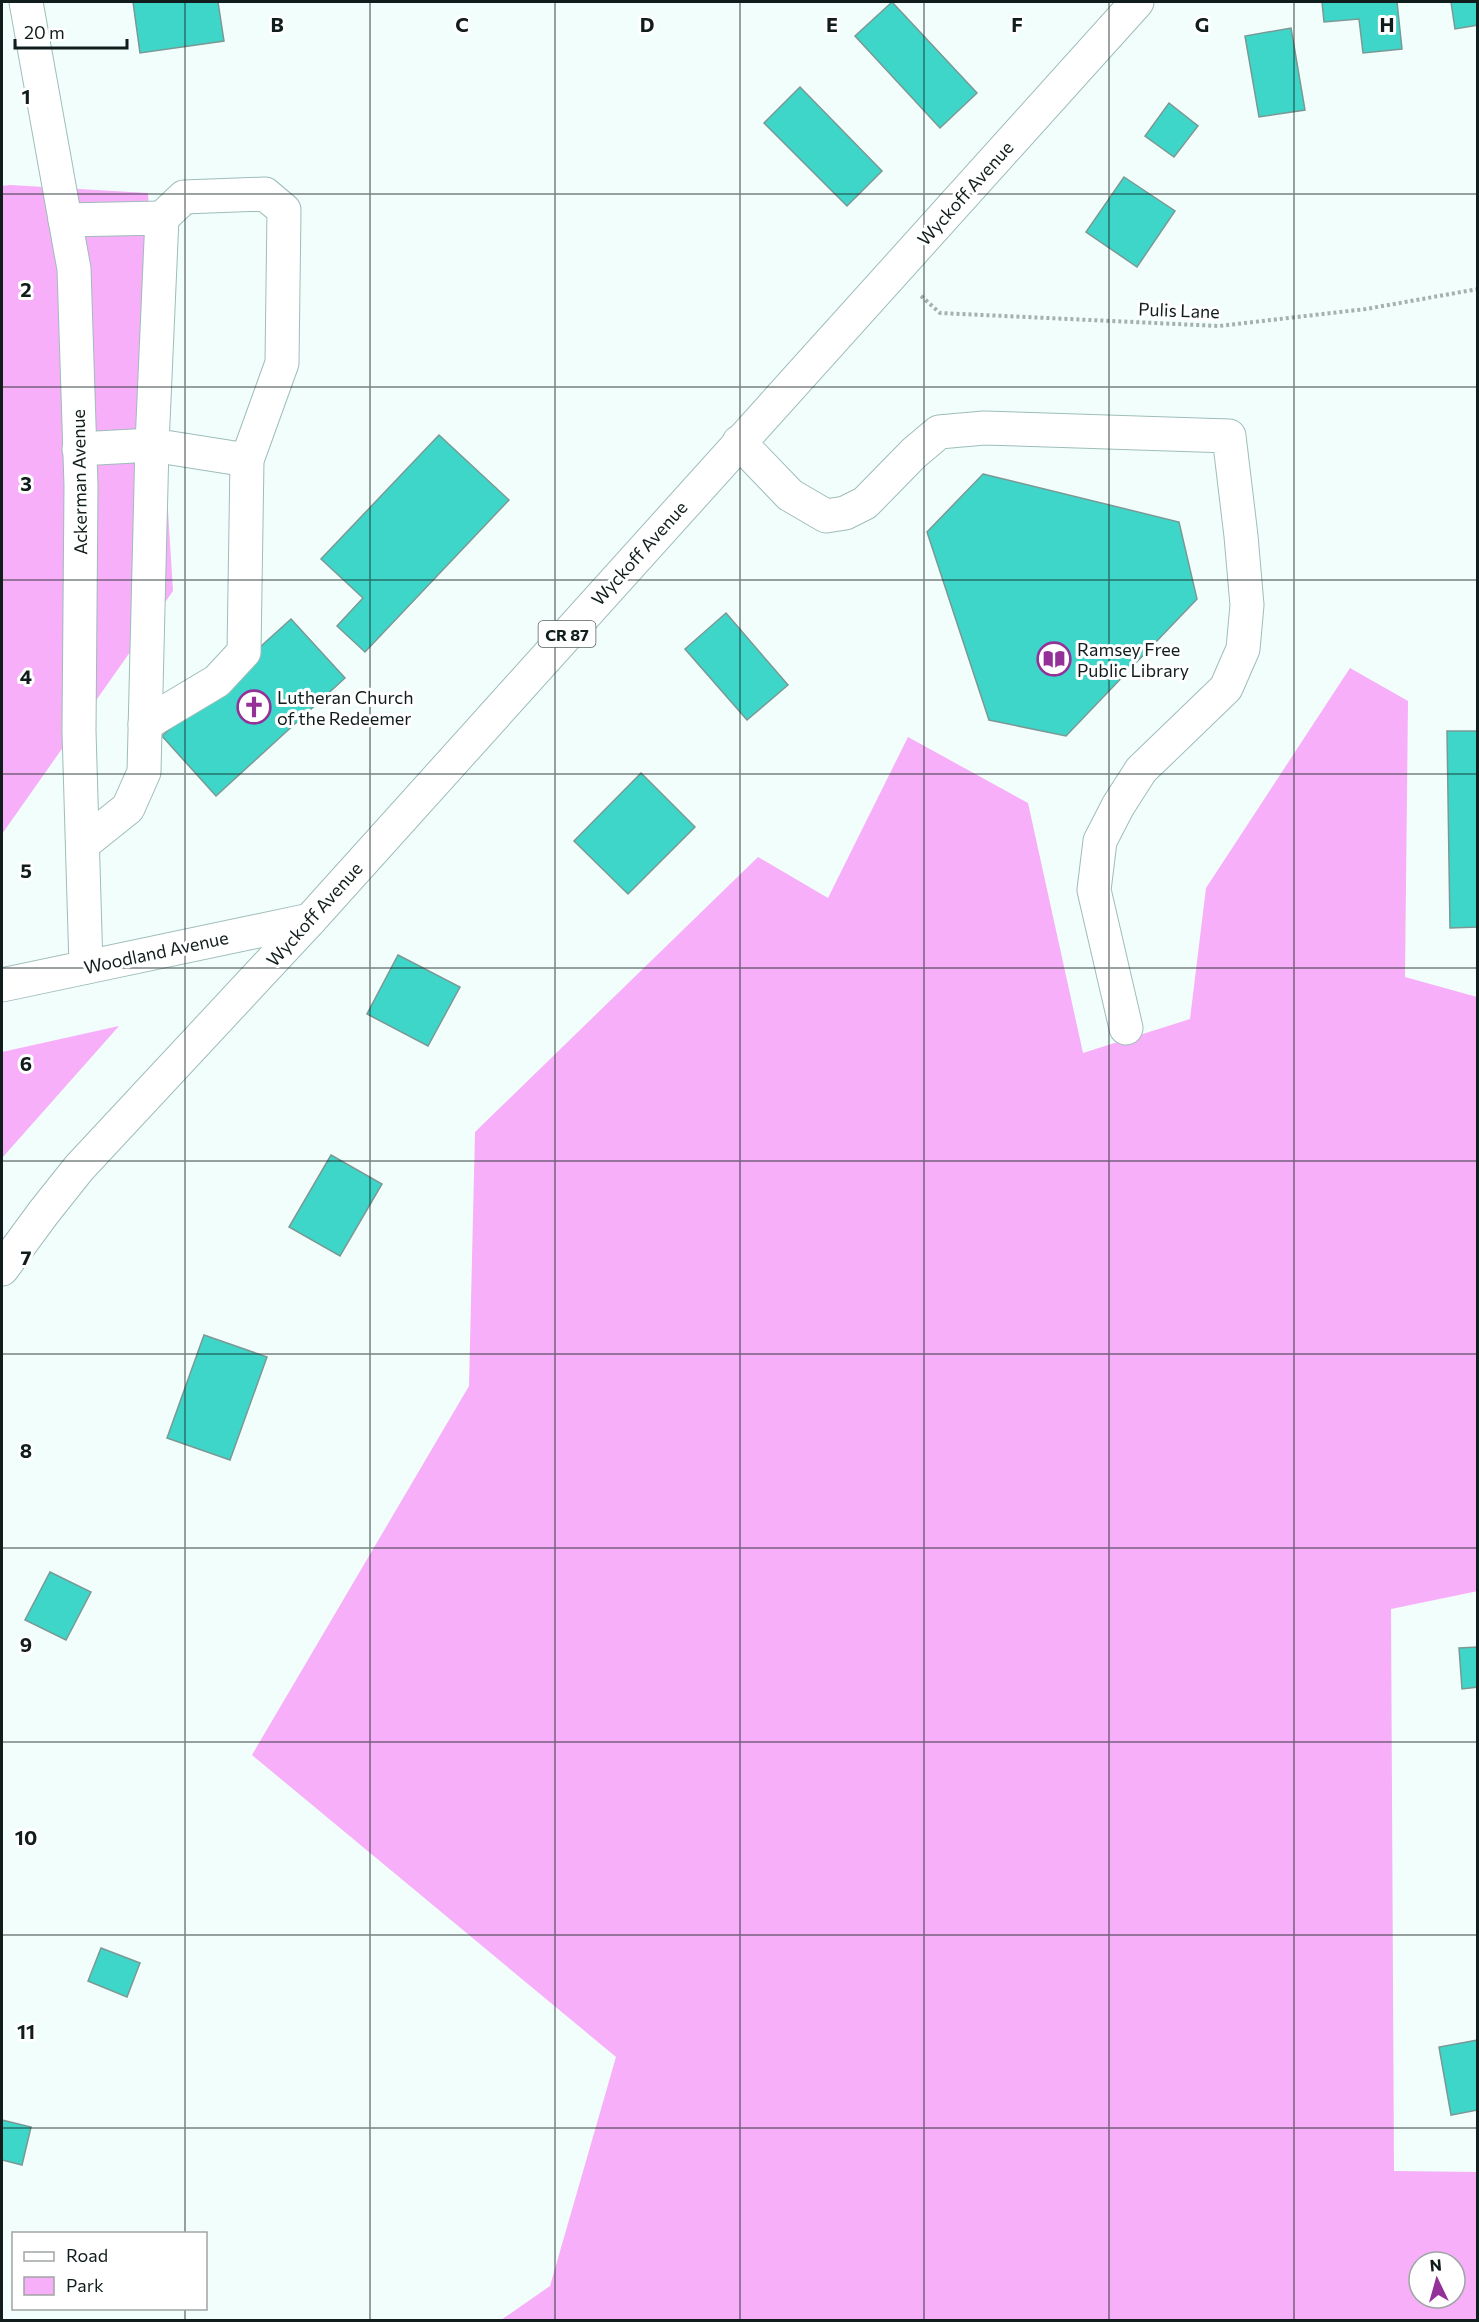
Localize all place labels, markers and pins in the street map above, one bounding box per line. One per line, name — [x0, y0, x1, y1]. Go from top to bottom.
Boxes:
place label: Ramsey Free Public Library — [1077, 638, 1189, 681]
library icon: Ramsey Free Public Library — [1036, 641, 1072, 677]
place label: Lutheran Church of the Redeemer — [277, 686, 414, 729]
church icon: Lutheran Church of the Redeemer — [236, 689, 272, 725]

